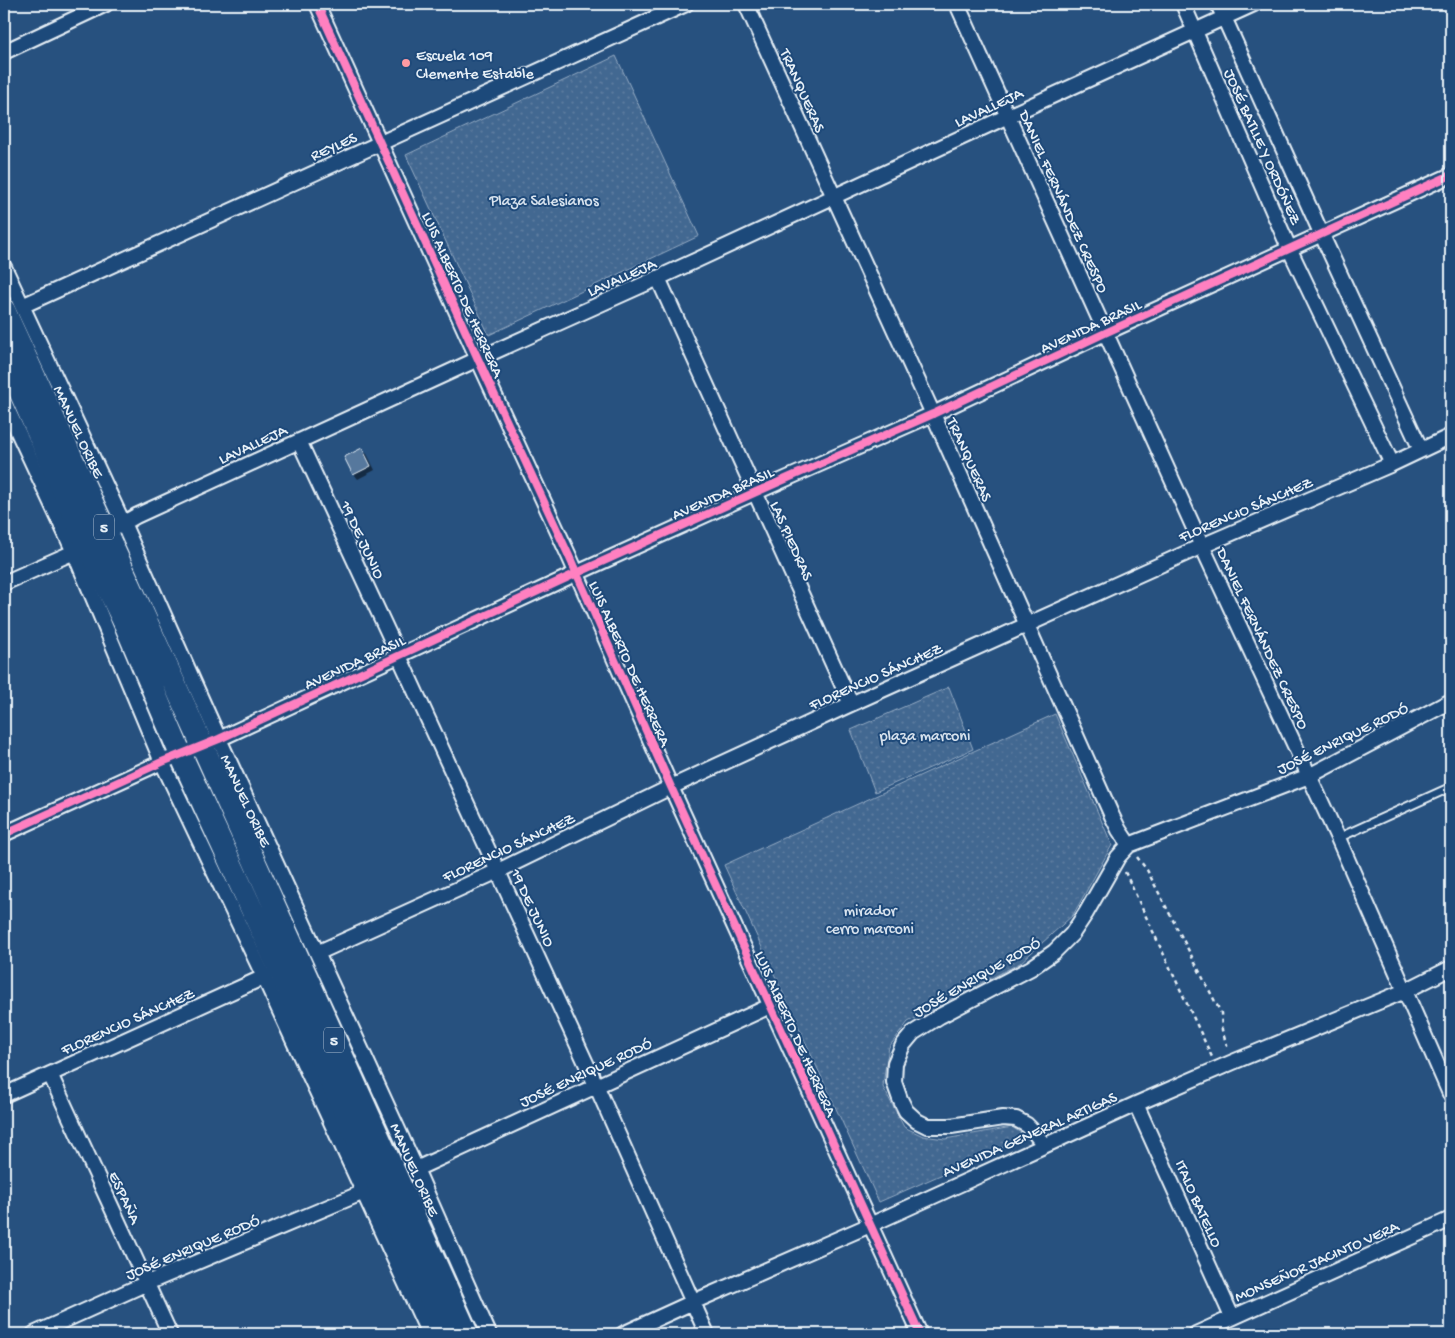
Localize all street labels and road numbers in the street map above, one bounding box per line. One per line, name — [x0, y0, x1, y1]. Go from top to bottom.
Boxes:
street label: TRANQUERAS — [773, 46, 828, 137]
street label: JOSÉ BATLLE Y ORDÓÑEZ — [1218, 66, 1305, 229]
street label: LAVALLEJA — [952, 84, 1028, 133]
street label: DANIEL FERNÁNDEZ CRESPO — [1012, 107, 1112, 297]
street label: REYLES — [308, 129, 361, 167]
street label: LUIS ALBERTO DE HERRERA — [416, 210, 507, 383]
street label: LAVALLEJA — [585, 255, 661, 303]
street label: AVENIDA BRASIL — [1038, 296, 1146, 360]
street label: MANUEL ORIBE — [47, 383, 107, 483]
street label: TRANQUERAS — [940, 415, 995, 506]
street label: LAVALLEJA — [216, 421, 292, 470]
street label: AVENIDA BRASIL — [670, 464, 778, 526]
street label: FLORENCIO SÁNCHEZ — [1175, 473, 1317, 548]
street label: 19 DE JUNIO — [334, 497, 387, 583]
street label: LAS PIEDRAS — [764, 499, 816, 585]
road number: 5 — [94, 514, 114, 540]
street label: DANIEL FERNÁNDEZ CRESPO — [1210, 544, 1312, 734]
street label: LUIS ALBERTO DE HERRERA — [583, 579, 674, 752]
street label: AVENIDA BRASIL — [302, 632, 410, 696]
street label: FLORENCIO SÁNCHEZ — [806, 639, 947, 717]
street label: JOSÉ ENRIQUE RODÓ — [1275, 700, 1413, 780]
street label: MANUEL ORIBE — [214, 752, 274, 852]
street label: FLORENCIO SÁNCHEZ — [439, 809, 579, 889]
street label: 19 DE JUNIO — [504, 865, 557, 951]
street label: JOSÉ ENRIQUE RODÓ — [911, 935, 1045, 1023]
street label: LUIS ALBERTO DE HERRERA — [749, 949, 840, 1122]
street label: FLORENCIO SÁNCHEZ — [58, 984, 199, 1062]
road number: 5 — [324, 1028, 344, 1052]
street label: JOSÉ ENRIQUE RODÓ — [517, 1035, 656, 1113]
street label: AVENIDA GENERAL ARTIGAS — [940, 1089, 1121, 1183]
street label: MANUEL ORIBE — [384, 1121, 442, 1221]
street label: ITALO BATELLO — [1169, 1158, 1225, 1251]
street label: ESPAÑA — [102, 1169, 145, 1229]
street label: JOSÉ ENRIQUE RODÓ — [123, 1212, 264, 1286]
street label: MONSEÑOR JACINTO VERA — [1232, 1217, 1404, 1308]

